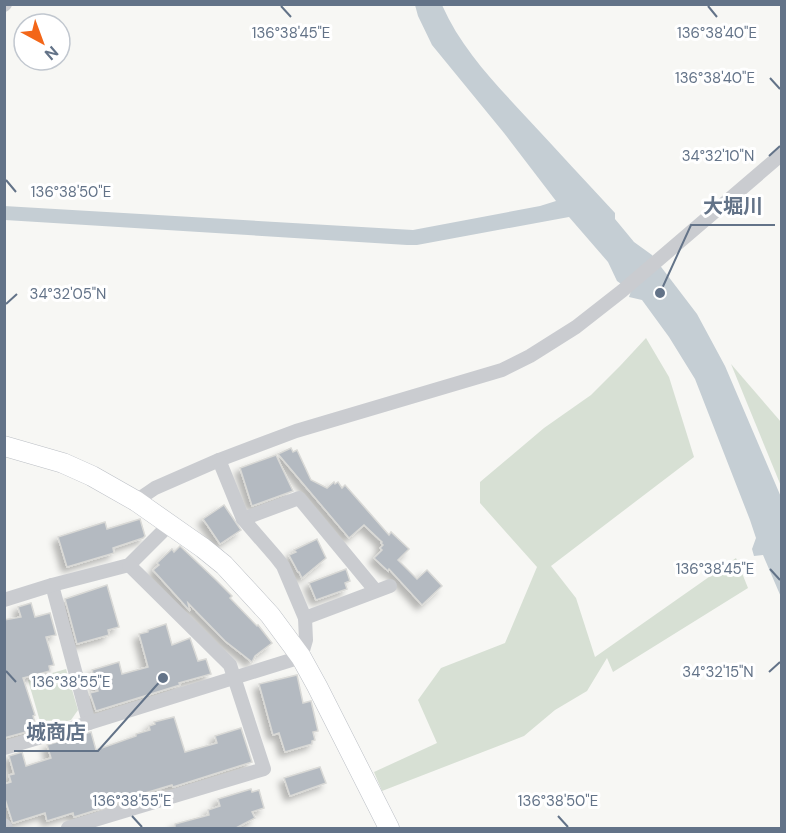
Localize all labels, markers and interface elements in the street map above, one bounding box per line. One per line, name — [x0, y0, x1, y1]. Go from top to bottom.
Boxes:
north arrow — [12, 12, 72, 72]
text: 136°38'45"E — [252, 23, 330, 43]
text: 136°38'40"E — [677, 23, 757, 43]
text: N — [40, 41, 63, 65]
text: 136°38'40"E — [675, 68, 755, 88]
text: 34°32'10"N — [682, 146, 754, 166]
text: 136°38'50"E — [31, 182, 111, 202]
callout: 大堀川 — [691, 187, 775, 225]
text: 大堀川 — [703, 193, 763, 219]
text: 34°32'05"N — [30, 284, 106, 304]
text: 136°38'45"E — [676, 559, 754, 579]
text: 34°32'15"N — [682, 662, 754, 682]
text: 136°38'55"E — [32, 672, 110, 692]
callout: 城商店 — [14, 713, 98, 751]
text: 城商店 — [26, 719, 86, 745]
text: 136°38'55"E — [93, 791, 171, 811]
text: 136°38'50"E — [518, 791, 598, 811]

